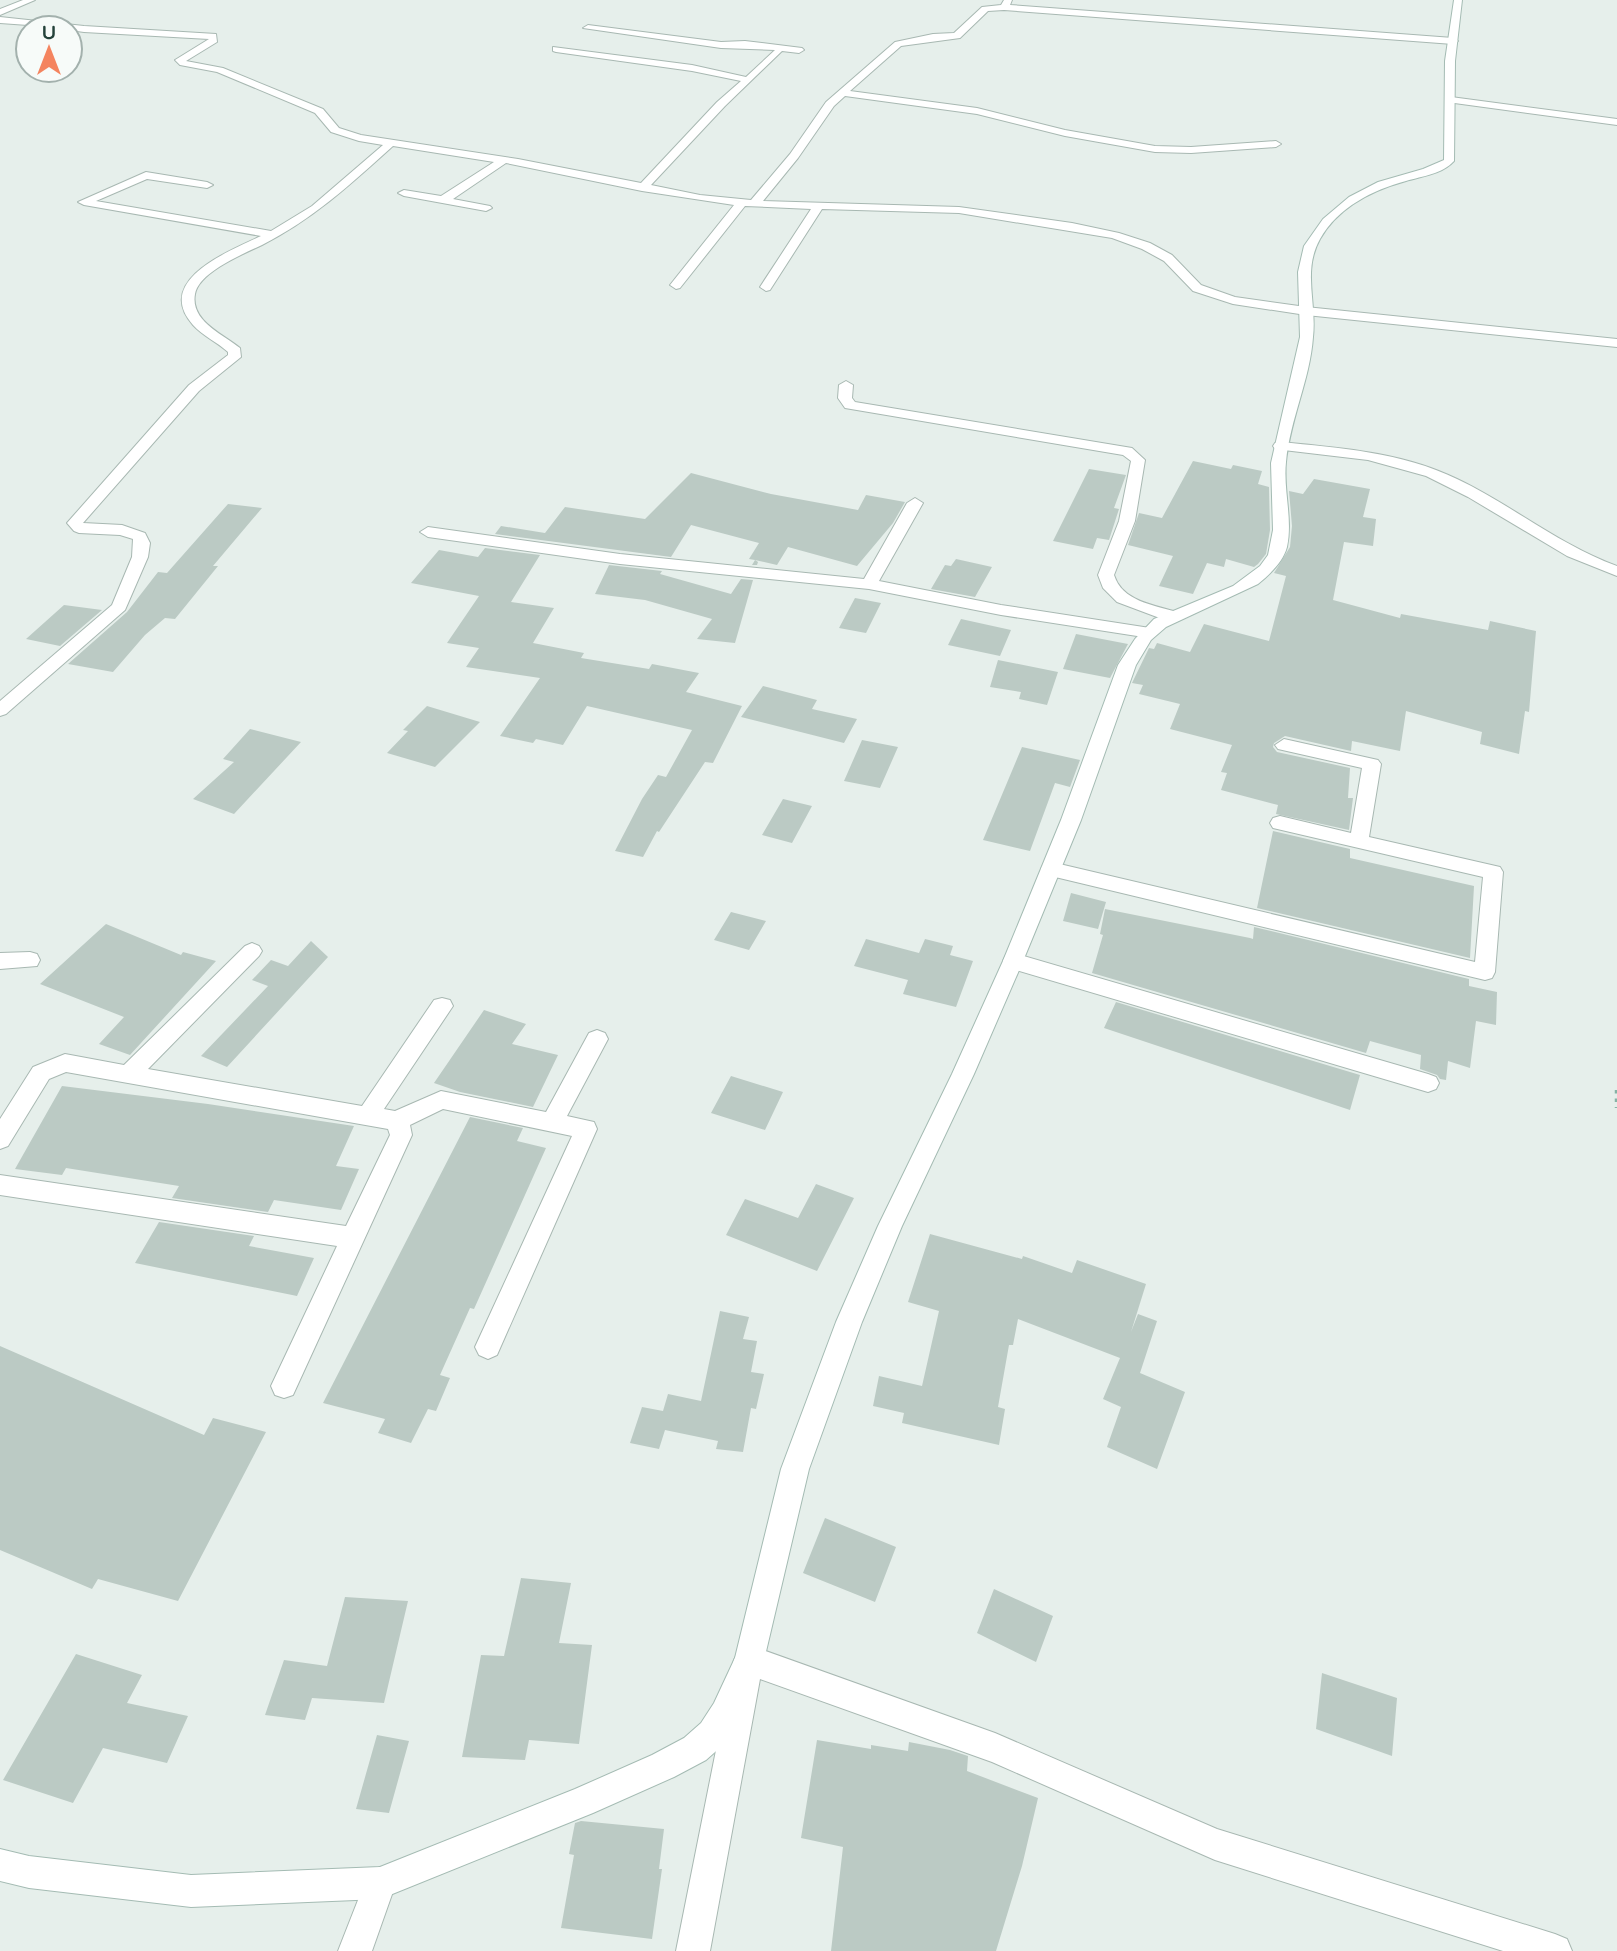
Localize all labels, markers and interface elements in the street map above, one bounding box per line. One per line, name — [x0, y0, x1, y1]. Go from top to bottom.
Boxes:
north arrow — [14, 14, 84, 84]
text: U — [42, 22, 56, 44]

